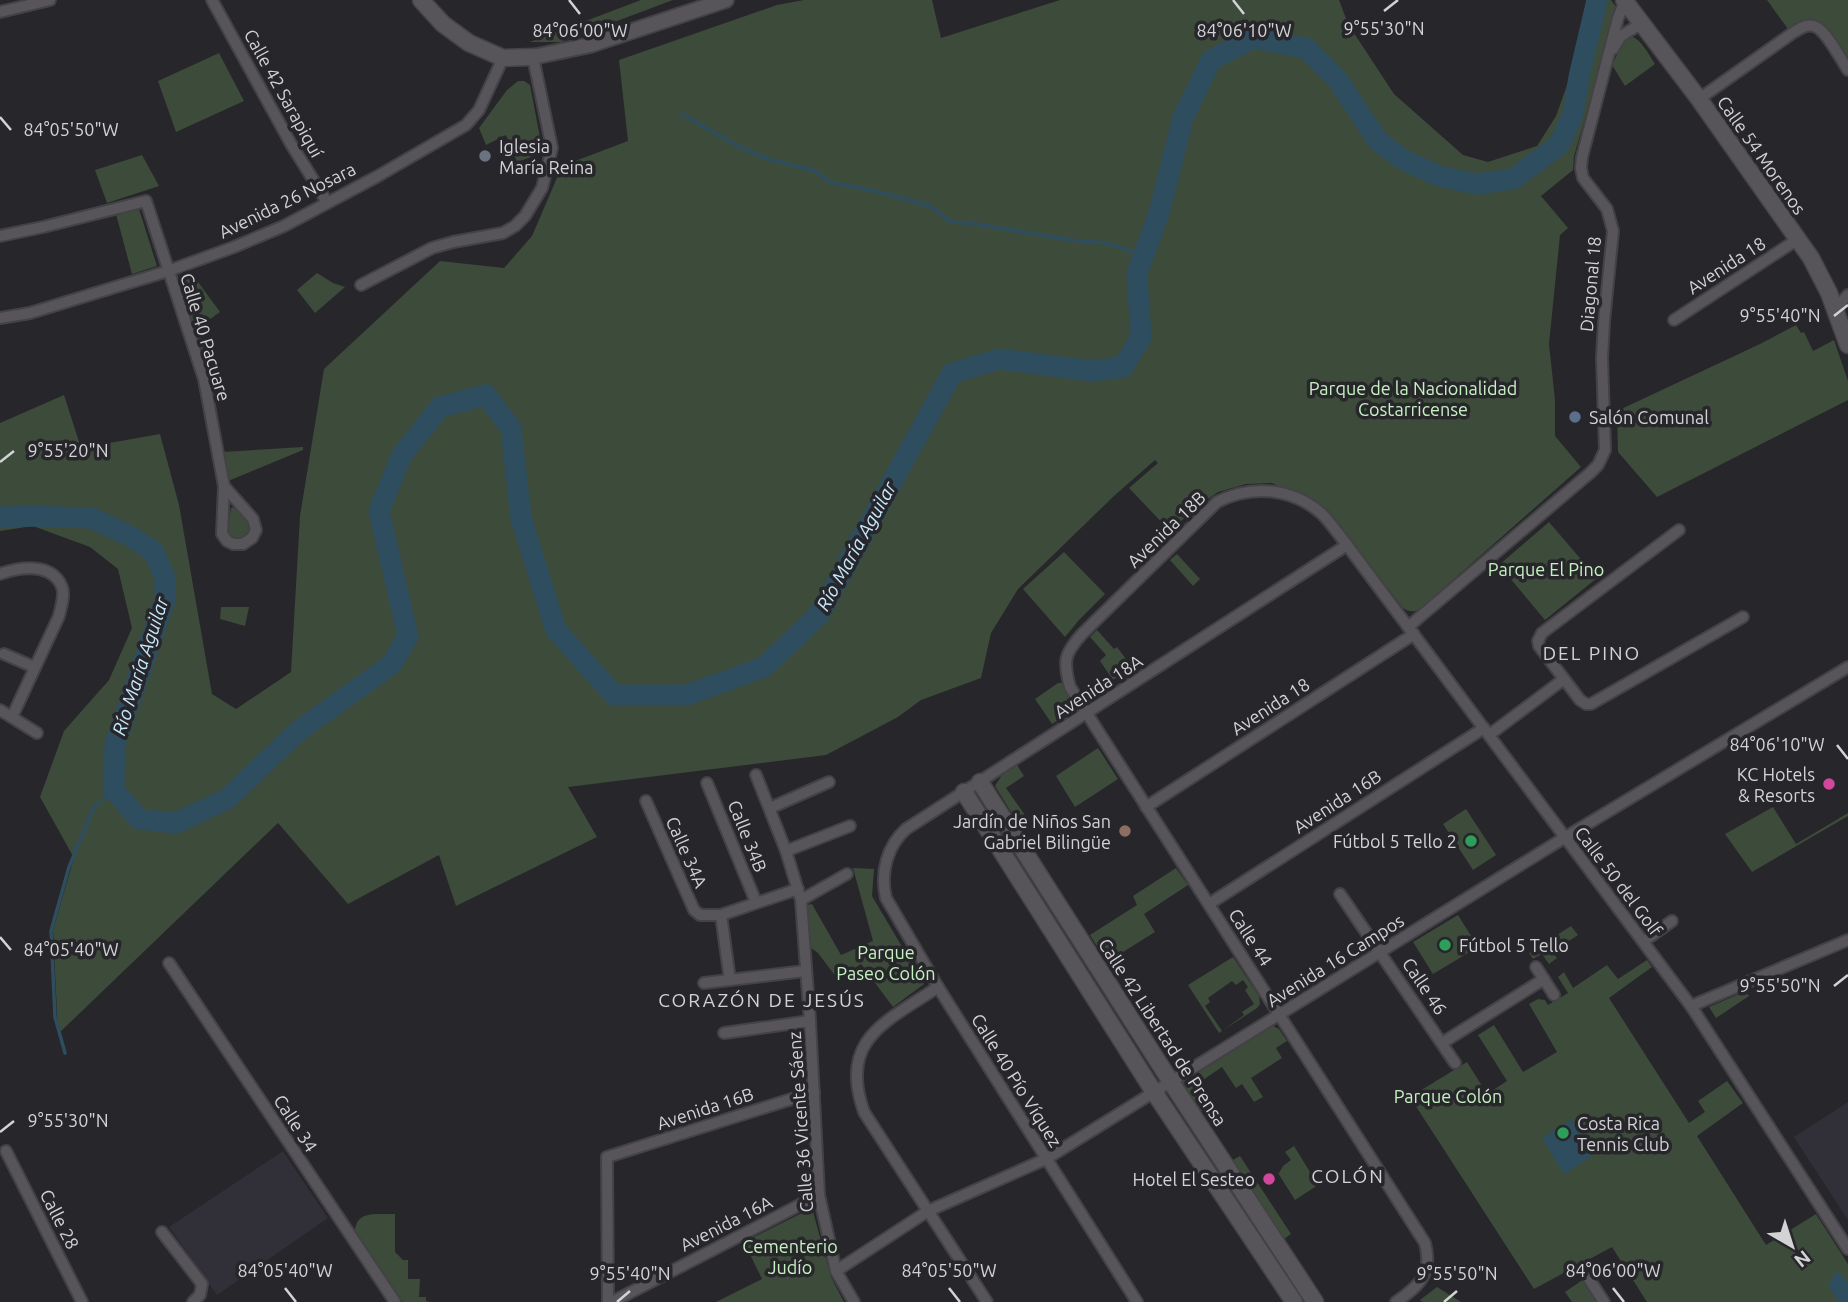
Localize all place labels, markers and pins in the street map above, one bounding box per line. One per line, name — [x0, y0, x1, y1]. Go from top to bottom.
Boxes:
place label: Iglesia María Reina — [499, 136, 593, 177]
marker: Iglesia María Reina — [477, 148, 493, 164]
place label: Salón Comunal — [1589, 407, 1709, 427]
marker: Salón Comunal — [1567, 409, 1583, 425]
place label: KC Hotels & Resorts — [1737, 764, 1815, 805]
marker: KC Hotels & Resorts — [1821, 776, 1837, 792]
place label: Jardín de Niños San Gabriel Bilingüe — [953, 811, 1111, 852]
marker: Jardín de Niños San Gabriel Bilingüe — [1117, 823, 1133, 839]
place label: Fútbol 5 Tello 2 — [1333, 831, 1457, 851]
marker: Fútbol 5 Tello 2 — [1463, 833, 1479, 849]
place label: Fútbol 5 Tello — [1459, 935, 1569, 955]
marker: Fútbol 5 Tello — [1437, 937, 1453, 953]
place label: Costa Rica Tennis Club — [1577, 1113, 1670, 1154]
marker: Costa Rica Tennis Club — [1555, 1125, 1571, 1141]
place label: Hotel El Sesteo — [1132, 1169, 1255, 1189]
marker: Hotel El Sesteo — [1261, 1171, 1277, 1187]

